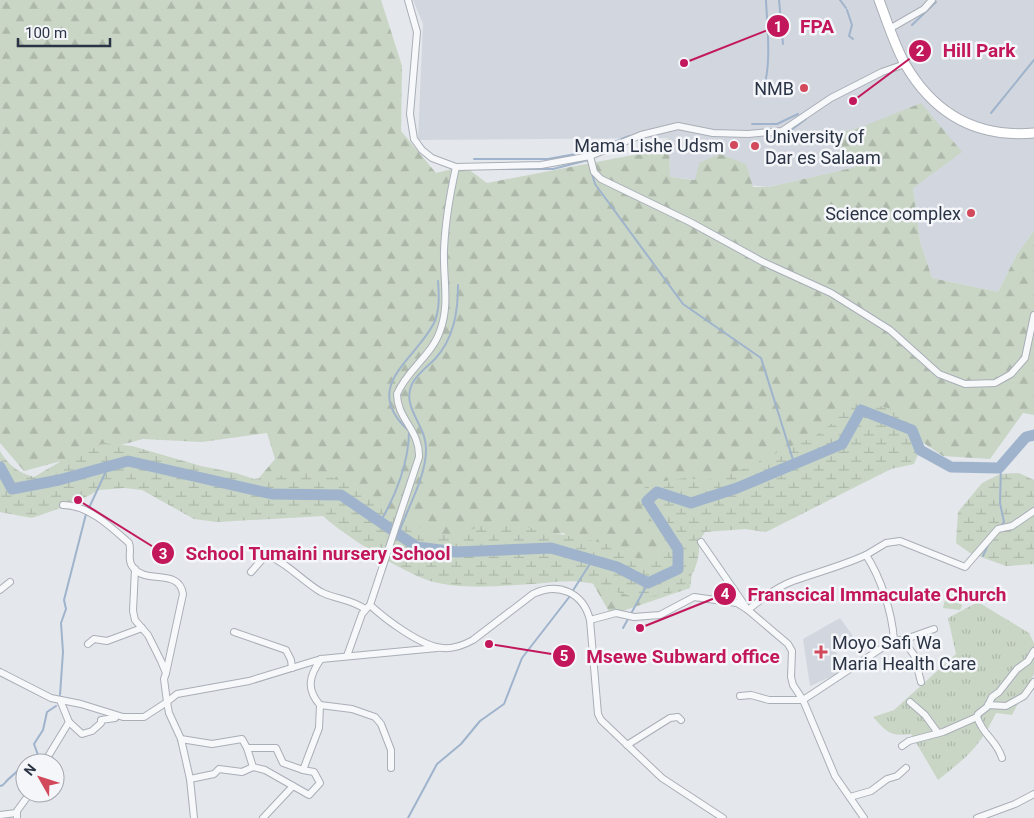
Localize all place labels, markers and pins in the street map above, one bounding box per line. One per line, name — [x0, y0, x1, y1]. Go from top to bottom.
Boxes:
callout: FPA — [765, 9, 844, 43]
callout: Hill Park — [908, 34, 1026, 68]
place label: NMB — [754, 78, 794, 99]
marker: NMB — [798, 82, 810, 94]
place label: University of Dar es Salaam — [765, 126, 881, 168]
place label: Mama Lishe Udsm — [574, 135, 724, 156]
marker: Mama Lishe Udsm — [728, 139, 740, 151]
marker: University of Dar es Salaam — [749, 140, 761, 152]
place label: Science complex — [825, 203, 961, 224]
marker: Science complex — [965, 207, 977, 219]
callout: School Tumaini nursery School — [150, 536, 461, 570]
callout: Franscical Immaculate Church — [713, 577, 1017, 611]
place label: Moyo Safi Wa Maria Health Care — [832, 632, 976, 674]
callout: Msewe Subward office — [551, 639, 790, 673]
marker: Moyo Safi Wa Maria Health Care — [814, 645, 828, 659]

